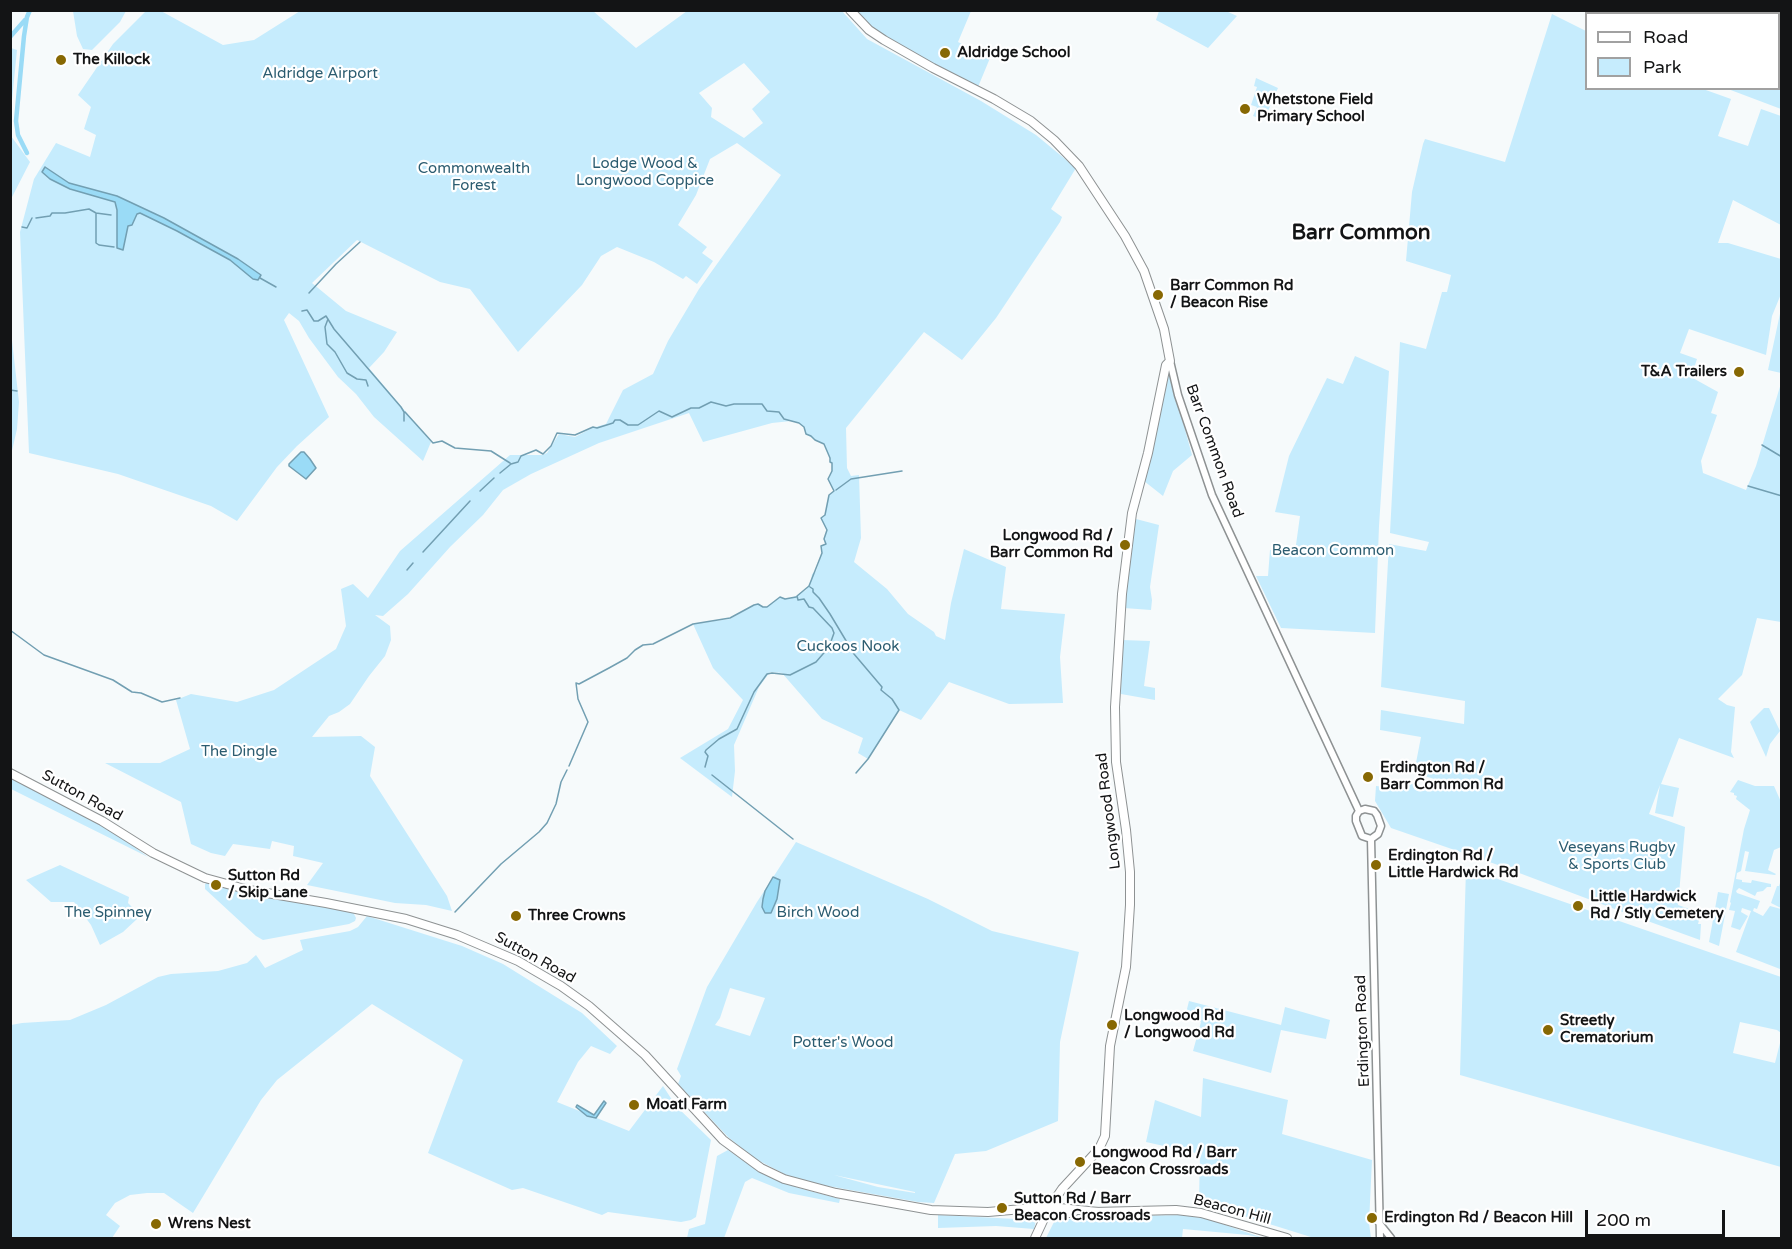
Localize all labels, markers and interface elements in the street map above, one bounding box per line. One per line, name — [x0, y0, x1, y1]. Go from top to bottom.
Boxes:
legend — [1585, 12, 1780, 90]
text: Road — [1643, 26, 1688, 48]
place label: Aldridge School — [957, 44, 1070, 62]
marker: Aldridge School — [938, 46, 952, 60]
place label: The Killock — [73, 51, 150, 69]
marker: The Killock — [54, 53, 68, 67]
text: Park — [1643, 56, 1681, 78]
park label: Aldridge Airport — [262, 65, 378, 83]
place label: Whetstone Field Primary School — [1257, 91, 1373, 126]
marker: Whetstone Field Primary School — [1238, 102, 1252, 116]
park label: Lodge Wood & Longwood Coppice — [576, 155, 714, 190]
park label: Commonwealth Forest — [418, 160, 530, 195]
district label: Barr Common — [1291, 220, 1431, 246]
place label: Barr Common Rd / Beacon Rise — [1170, 277, 1293, 312]
marker: Barr Common Rd / Beacon Rise — [1151, 288, 1165, 302]
place label: T&A Trailers — [1641, 363, 1727, 381]
marker: T&A Trailers — [1732, 365, 1746, 379]
street label: Barr Common Road — [1181, 382, 1247, 520]
place label: Longwood Rd / Barr Common Rd — [990, 527, 1113, 562]
marker: Longwood Rd / Barr Common Rd — [1118, 538, 1132, 552]
park label: Beacon Common — [1272, 542, 1394, 560]
park label: Cuckoos Nook — [796, 638, 900, 656]
park label: The Dingle — [201, 743, 277, 761]
street label: Longwood Road — [1093, 752, 1125, 870]
place label: Erdington Rd / Barr Common Rd — [1380, 759, 1503, 794]
street label: Sutton Road — [39, 766, 125, 826]
marker: Erdington Rd / Barr Common Rd — [1361, 770, 1375, 784]
park label: Veseyans Rugby & Sports Club — [1558, 839, 1676, 874]
place label: Erdington Rd / Little Hardwick Rd — [1388, 847, 1519, 882]
marker: Erdington Rd / Little Hardwick Rd — [1369, 858, 1383, 872]
place label: Sutton Rd / Skip Lane — [228, 867, 308, 902]
marker: Sutton Rd / Skip Lane — [209, 878, 223, 892]
place label: Little Hardwick Rd / Stly Cemetery — [1590, 888, 1724, 923]
marker: Little Hardwick Rd / Stly Cemetery — [1571, 899, 1585, 913]
park label: The Spinney — [64, 904, 152, 922]
park label: Birch Wood — [777, 904, 859, 922]
place label: Three Crowns — [528, 907, 626, 925]
marker: Three Crowns — [509, 909, 523, 923]
street label: Sutton Road — [492, 928, 578, 988]
street label: Erdington Road — [1352, 975, 1374, 1087]
place label: Longwood Rd / Longwood Rd — [1124, 1007, 1234, 1042]
place label: Streetly Crematorium — [1560, 1012, 1653, 1047]
marker: Longwood Rd / Longwood Rd — [1105, 1018, 1119, 1032]
marker: Streetly Crematorium — [1541, 1023, 1555, 1037]
park label: Potter's Wood — [792, 1034, 894, 1052]
place label: Moatl Farm — [646, 1096, 727, 1114]
marker: Moatl Farm — [627, 1098, 641, 1112]
place label: Longwood Rd / Barr Beacon Crossroads — [1092, 1144, 1237, 1179]
marker: Longwood Rd / Barr Beacon Crossroads — [1073, 1155, 1087, 1169]
place label: Sutton Rd / Barr Beacon Crossroads — [1014, 1190, 1150, 1225]
street label: Beacon Hill — [1191, 1191, 1273, 1229]
scale bar — [1588, 1198, 1728, 1236]
marker: Sutton Rd / Barr Beacon Crossroads — [995, 1201, 1009, 1215]
place label: Erdington Rd / Beacon Hill — [1384, 1209, 1573, 1227]
text: 200 m — [1596, 1209, 1651, 1231]
marker: Erdington Rd / Beacon Hill — [1365, 1211, 1379, 1225]
place label: Wrens Nest — [168, 1215, 251, 1233]
marker: Wrens Nest — [149, 1217, 163, 1231]

